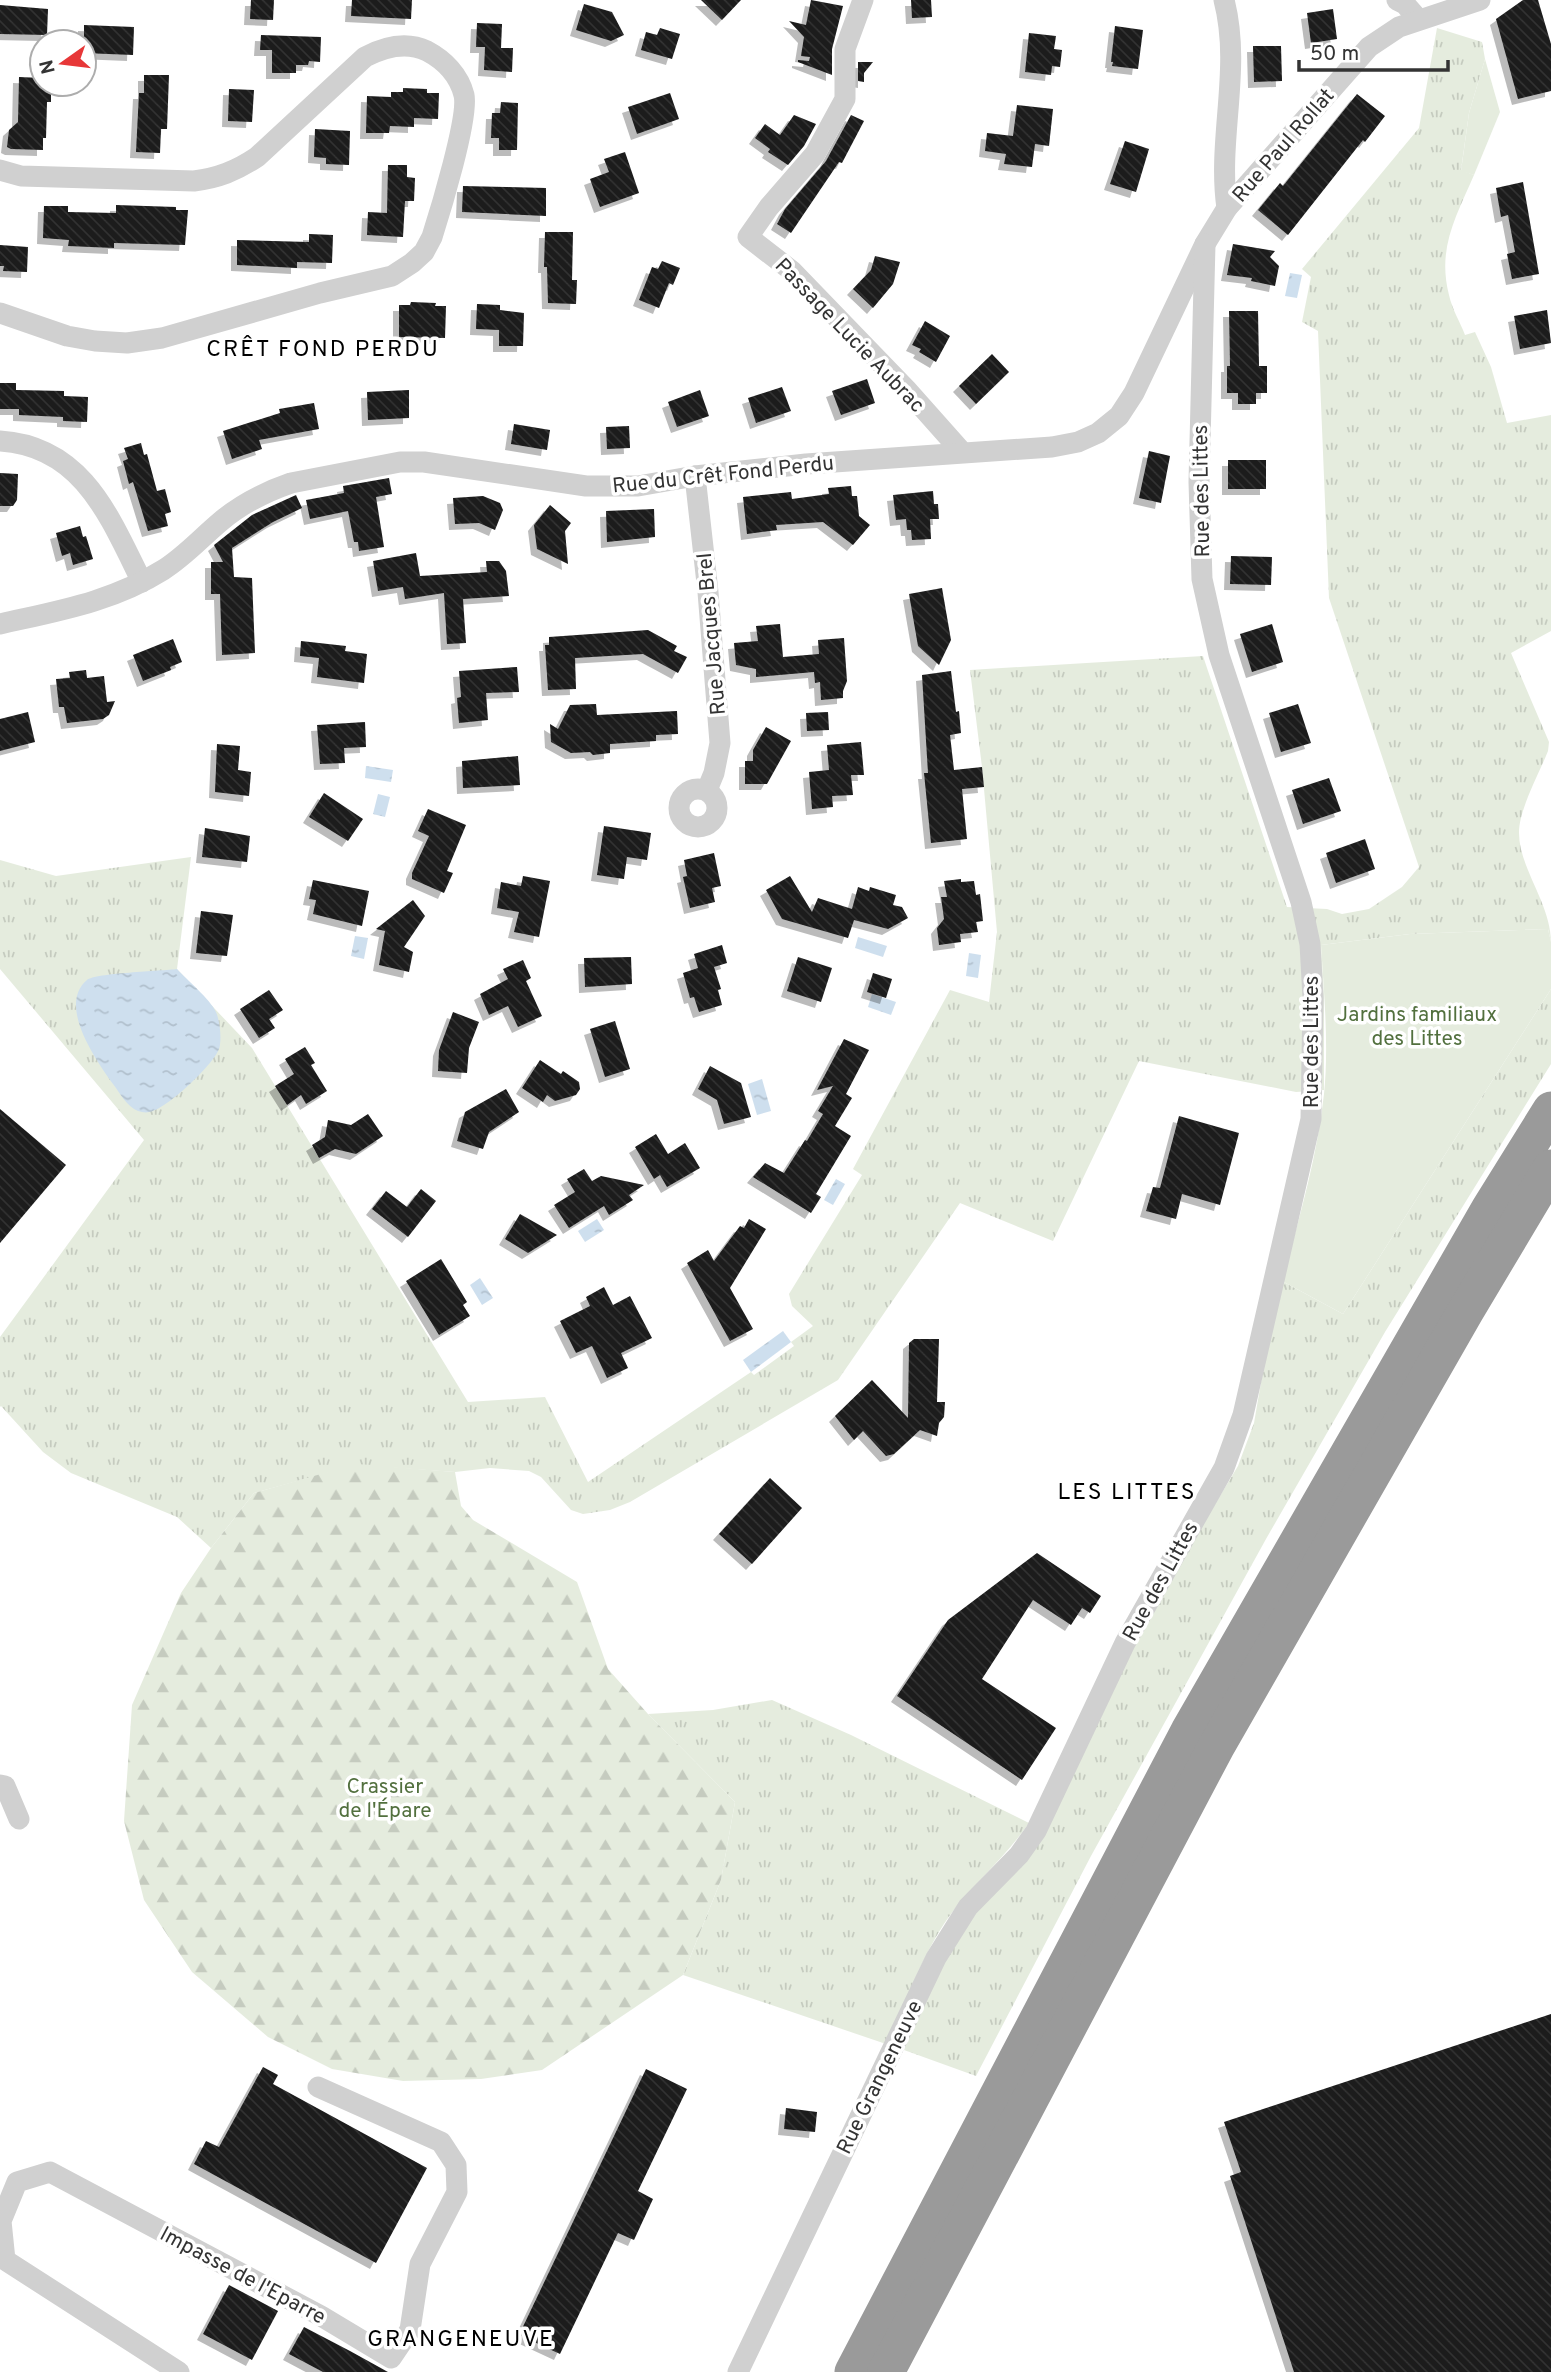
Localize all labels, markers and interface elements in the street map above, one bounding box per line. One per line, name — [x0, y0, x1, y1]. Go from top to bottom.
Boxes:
north arrow — [28, 28, 98, 98]
scale bar — [1299, 28, 1448, 72]
text: 50 m — [1310, 41, 1359, 68]
text: N — [35, 57, 62, 76]
street label: Rue Paul Rollat — [1227, 83, 1341, 209]
street label: Passage Lucie Aubrac — [768, 253, 930, 419]
district label: CRÊT FOND PERDU — [206, 335, 440, 365]
street label: Rue des Littes — [1188, 424, 1217, 558]
street label: Rue du Crêt Fond Perdu — [611, 450, 835, 501]
street label: Rue Jacques Brel — [692, 552, 733, 716]
street label: Rue des Littes — [1299, 976, 1326, 1108]
park label: Jardins familiaux des Littes — [1337, 1002, 1497, 1053]
district label: LES LITTES — [1057, 1479, 1197, 1508]
street label: Rue des Littes — [1117, 1517, 1205, 1646]
park label: Crassier de l'Épare — [339, 1774, 431, 1825]
street label: Rue Grangeneuve — [831, 1996, 929, 2159]
street label: Impasse de l'Eparre — [155, 2221, 330, 2331]
district label: GRANGENEUVE — [367, 2326, 555, 2355]

